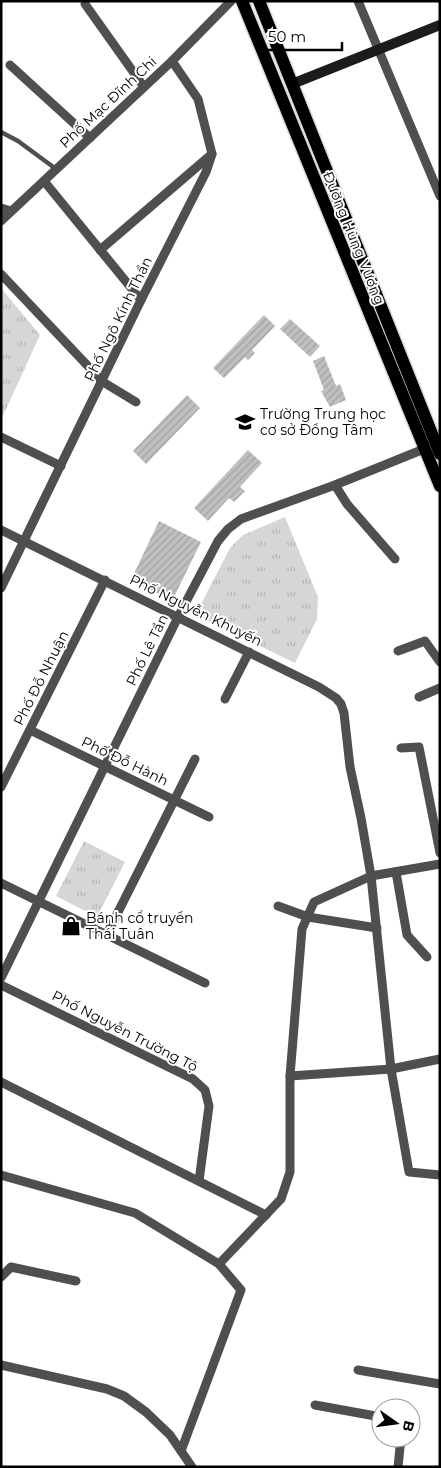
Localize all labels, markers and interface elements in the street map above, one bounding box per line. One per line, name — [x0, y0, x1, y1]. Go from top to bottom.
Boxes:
scale bar — [261, 20, 342, 52]
text: 50 m — [268, 27, 306, 46]
street label: Phố Mạc Đĩnh Chi — [56, 52, 160, 152]
street label: Đường Hùng Vương — [319, 169, 389, 307]
street label: Phố Ngô Kính Thần — [80, 254, 156, 384]
place label: Trường Trung học cơ sở Đồng Tâm — [260, 405, 386, 439]
school or university icon: Trường Trung học cơ sở Đồng Tâm — [234, 411, 256, 433]
street label: Phố Nguyễn Khuyến — [127, 570, 265, 650]
street label: Phố Lê Tần — [122, 611, 172, 689]
street label: Phố Đỗ Nhuận — [9, 628, 73, 728]
street label: Phố Đỗ Hành — [79, 732, 171, 790]
place label: Bánh cổ truyền Thái Tuân — [86, 909, 194, 943]
shop icon: Bánh cổ truyền Thái Tuân — [60, 915, 82, 937]
street label: Phố Nguyễn Trường Tộ — [49, 986, 201, 1076]
north arrow — [371, 1398, 421, 1448]
text: B — [399, 1419, 419, 1434]

